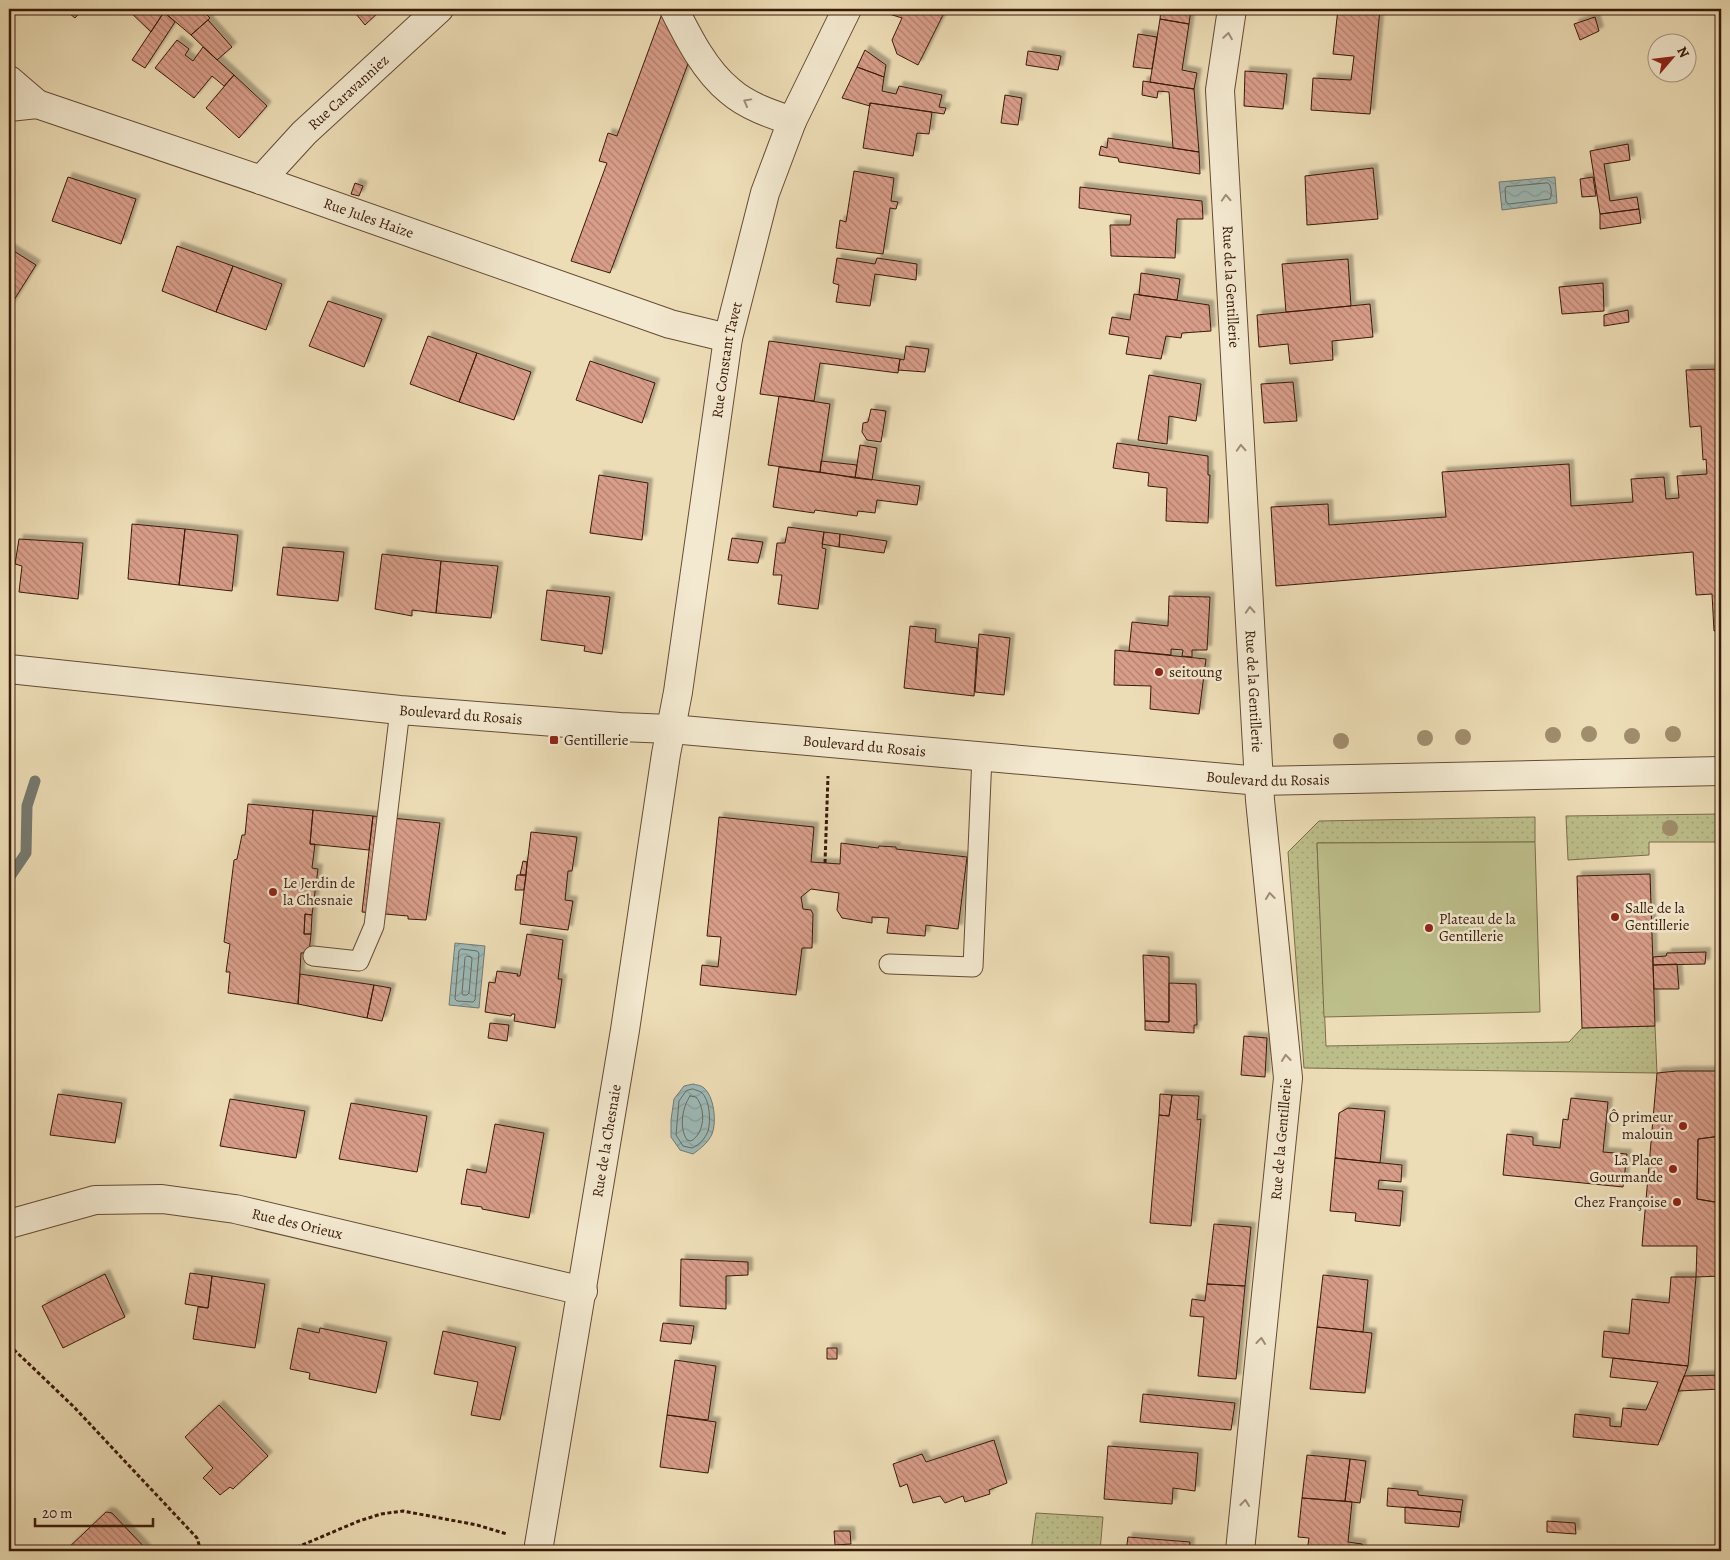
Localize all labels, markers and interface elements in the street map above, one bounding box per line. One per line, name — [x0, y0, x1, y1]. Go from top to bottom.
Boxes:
one-way arrow — [1222, 32, 1233, 40]
north arrow — [1648, 32, 1698, 82]
text: N — [1672, 43, 1694, 61]
street label: Rue Caravanniez — [304, 50, 393, 134]
one-way arrow — [743, 98, 752, 108]
street label: Rue Jules Haize — [321, 193, 417, 243]
one-way arrow — [1221, 194, 1232, 202]
street label: Rue de la Gentillerie — [1218, 225, 1245, 349]
street label: Rue Constant Tavet — [707, 300, 747, 419]
one-way arrow — [1235, 444, 1246, 452]
one-way arrow — [1245, 606, 1256, 614]
street label: Rue de la Gentillerie — [1240, 629, 1267, 753]
place label: seitoung — [1169, 662, 1223, 682]
marker: seitoung — [1153, 666, 1165, 678]
street label: Boulevard du Rosais — [398, 700, 523, 729]
place label: Gentillerie — [564, 730, 629, 750]
street label: Boulevard du Rosais — [802, 731, 927, 761]
marker: Gentillerie — [548, 734, 560, 746]
street label: Boulevard du Rosais — [1205, 766, 1330, 791]
place label: Le Jerdin de la Chesnaie — [283, 873, 355, 910]
marker: Le Jerdin de la Chesnaie — [267, 886, 279, 898]
one-way arrow — [1265, 892, 1276, 900]
place label: Salle de la Gentillerie — [1625, 898, 1690, 935]
place label: Plateau de la Gentillerie — [1439, 909, 1516, 946]
marker: Salle de la Gentillerie — [1609, 911, 1621, 923]
marker: Plateau de la Gentillerie — [1423, 922, 1435, 934]
one-way arrow — [1281, 1053, 1292, 1061]
street label: Rue de la Gentillerie — [1266, 1077, 1296, 1201]
street label: Rue de la Chesnaie — [587, 1082, 626, 1199]
place label: Ô primeur malouin — [1609, 1107, 1673, 1144]
marker: Ô primeur malouin — [1677, 1120, 1689, 1132]
place label: La Place Gourmande — [1589, 1150, 1663, 1187]
marker: La Place Gourmande — [1667, 1163, 1679, 1175]
place label: Chez Françoise — [1574, 1192, 1667, 1212]
marker: Chez Françoise — [1671, 1196, 1683, 1208]
street label: Rue des Orieux — [250, 1203, 345, 1244]
one-way arrow — [1256, 1337, 1267, 1345]
scale bar — [35, 1495, 152, 1527]
one-way arrow — [1239, 1498, 1250, 1506]
text: 20 m — [42, 1503, 73, 1523]

